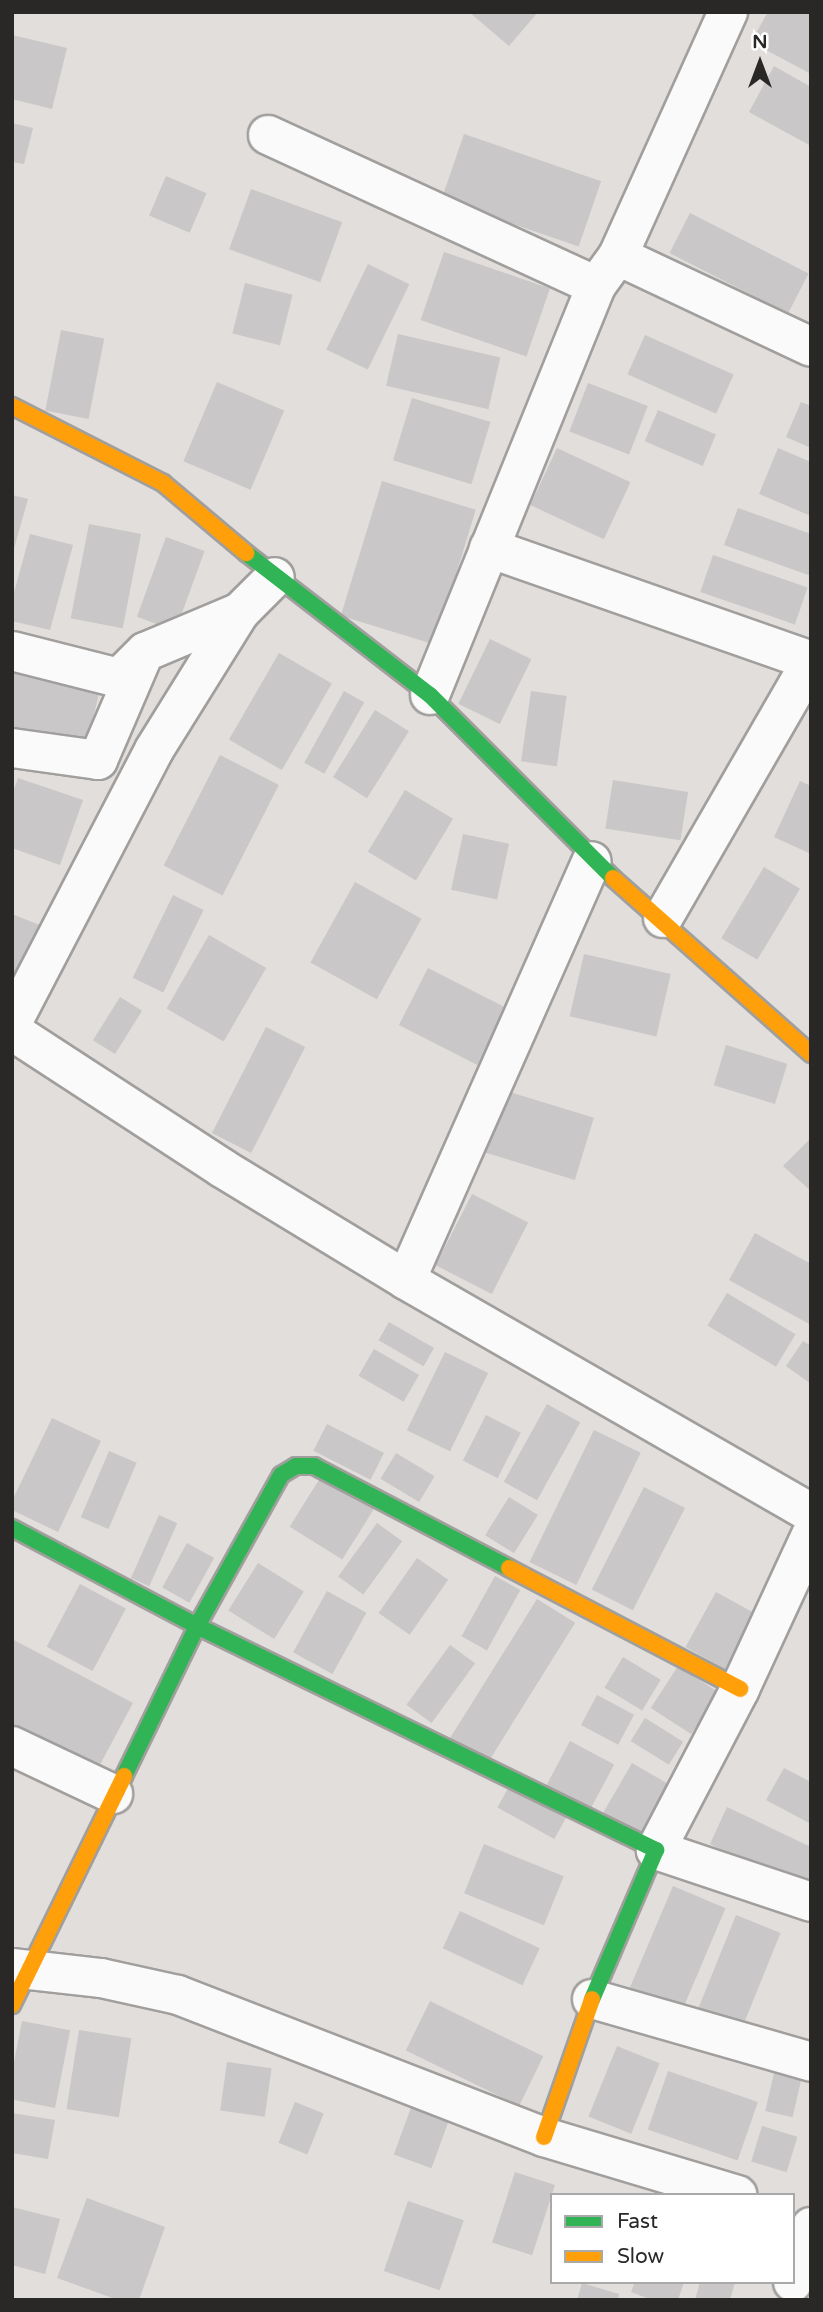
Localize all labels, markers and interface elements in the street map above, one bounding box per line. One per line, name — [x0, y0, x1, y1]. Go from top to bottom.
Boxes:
north arrow — [725, 28, 795, 98]
text: N — [752, 31, 768, 53]
legend — [550, 2193, 795, 2284]
text: Fast — [617, 2209, 658, 2234]
text: Slow — [617, 2244, 664, 2269]

